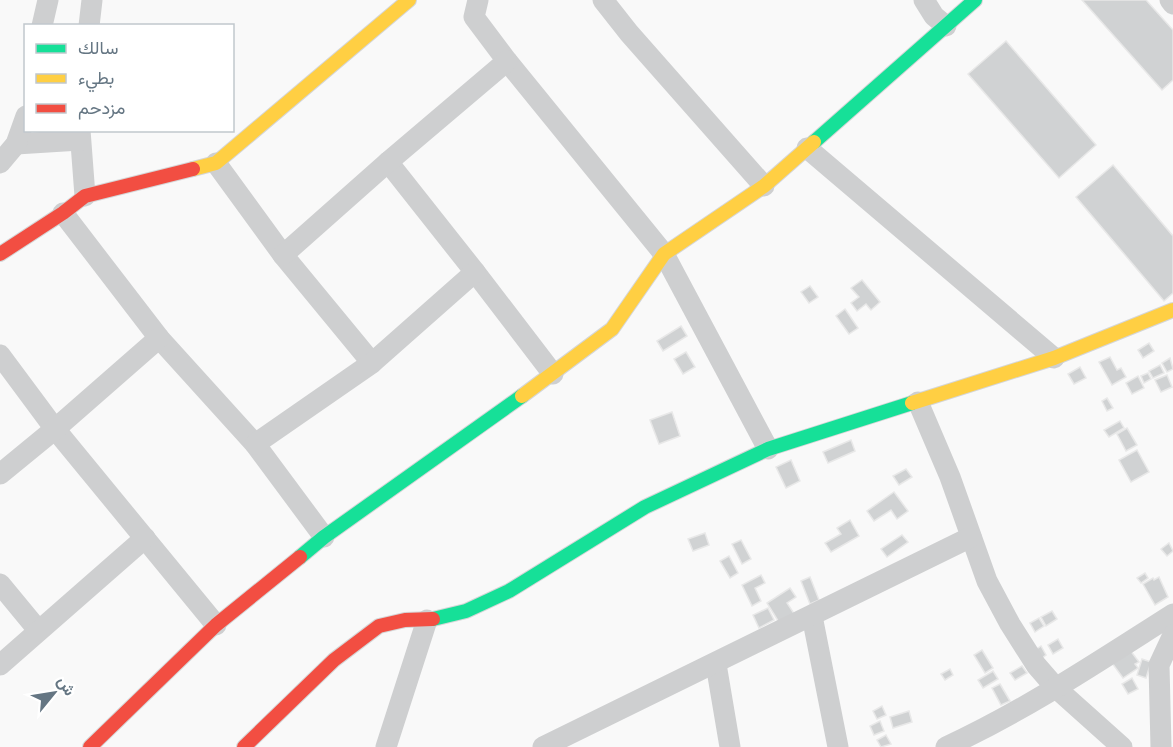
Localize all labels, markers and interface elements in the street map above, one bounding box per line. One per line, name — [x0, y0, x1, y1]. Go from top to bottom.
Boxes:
legend — [24, 24, 234, 132]
text: سالك — [78, 38, 118, 58]
text: بطيء — [78, 68, 114, 93]
text: مزدحم — [78, 98, 125, 120]
north arrow — [24, 663, 84, 723]
text: ش — [54, 673, 79, 699]

